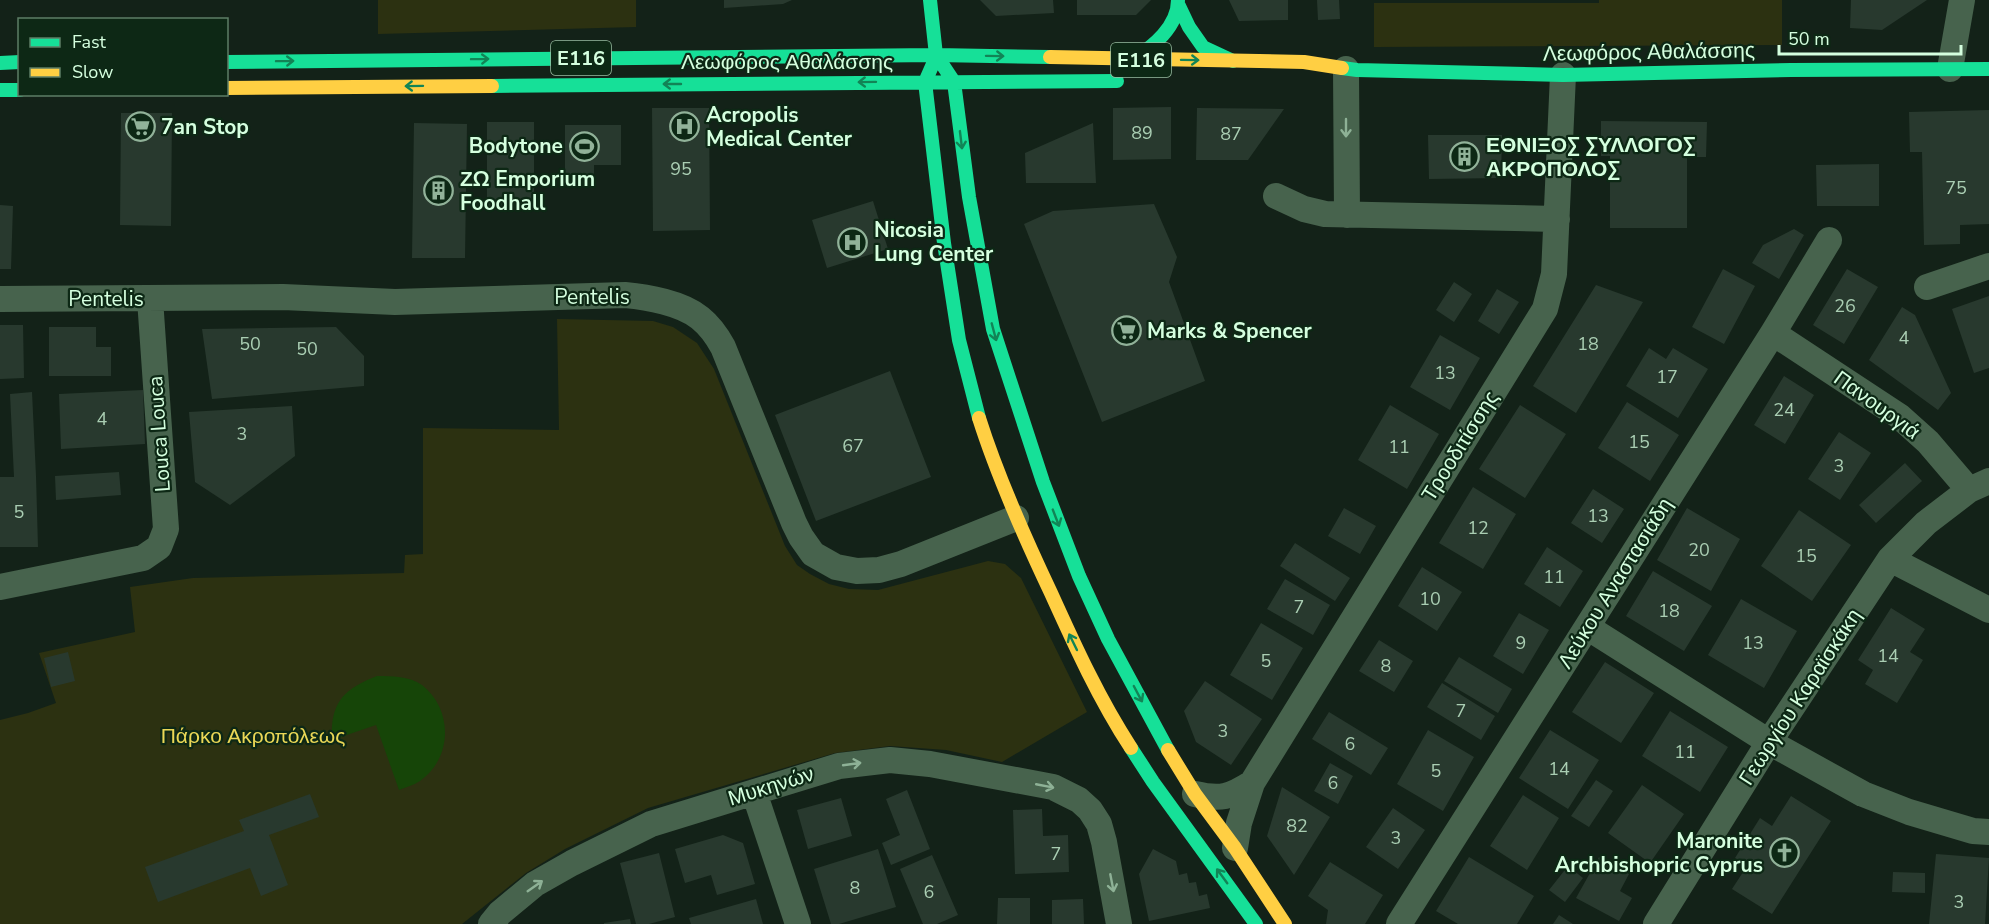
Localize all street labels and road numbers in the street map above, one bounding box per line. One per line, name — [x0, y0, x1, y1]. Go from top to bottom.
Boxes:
street label: Λεωφόρος Αθαλάσσης — [1543, 36, 1755, 68]
road number: E116 — [551, 41, 611, 75]
road number: E116 — [1111, 43, 1171, 77]
street label: Λεωφόρος Αθαλάσσης — [681, 48, 893, 76]
street label: Pentelis — [554, 283, 630, 311]
street label: Pentelis — [68, 285, 144, 313]
street label: Πανουργιά — [1828, 364, 1926, 446]
street label: Louca Louca — [141, 375, 177, 493]
street label: Τροοδιτίσσης — [1415, 386, 1505, 506]
street label: Λεύκου Αναστασιάδη — [1551, 492, 1679, 674]
street label: Γεωργίου Καραϊσκάκη — [1732, 603, 1868, 791]
street label: Μυκηνών — [725, 760, 817, 812]

